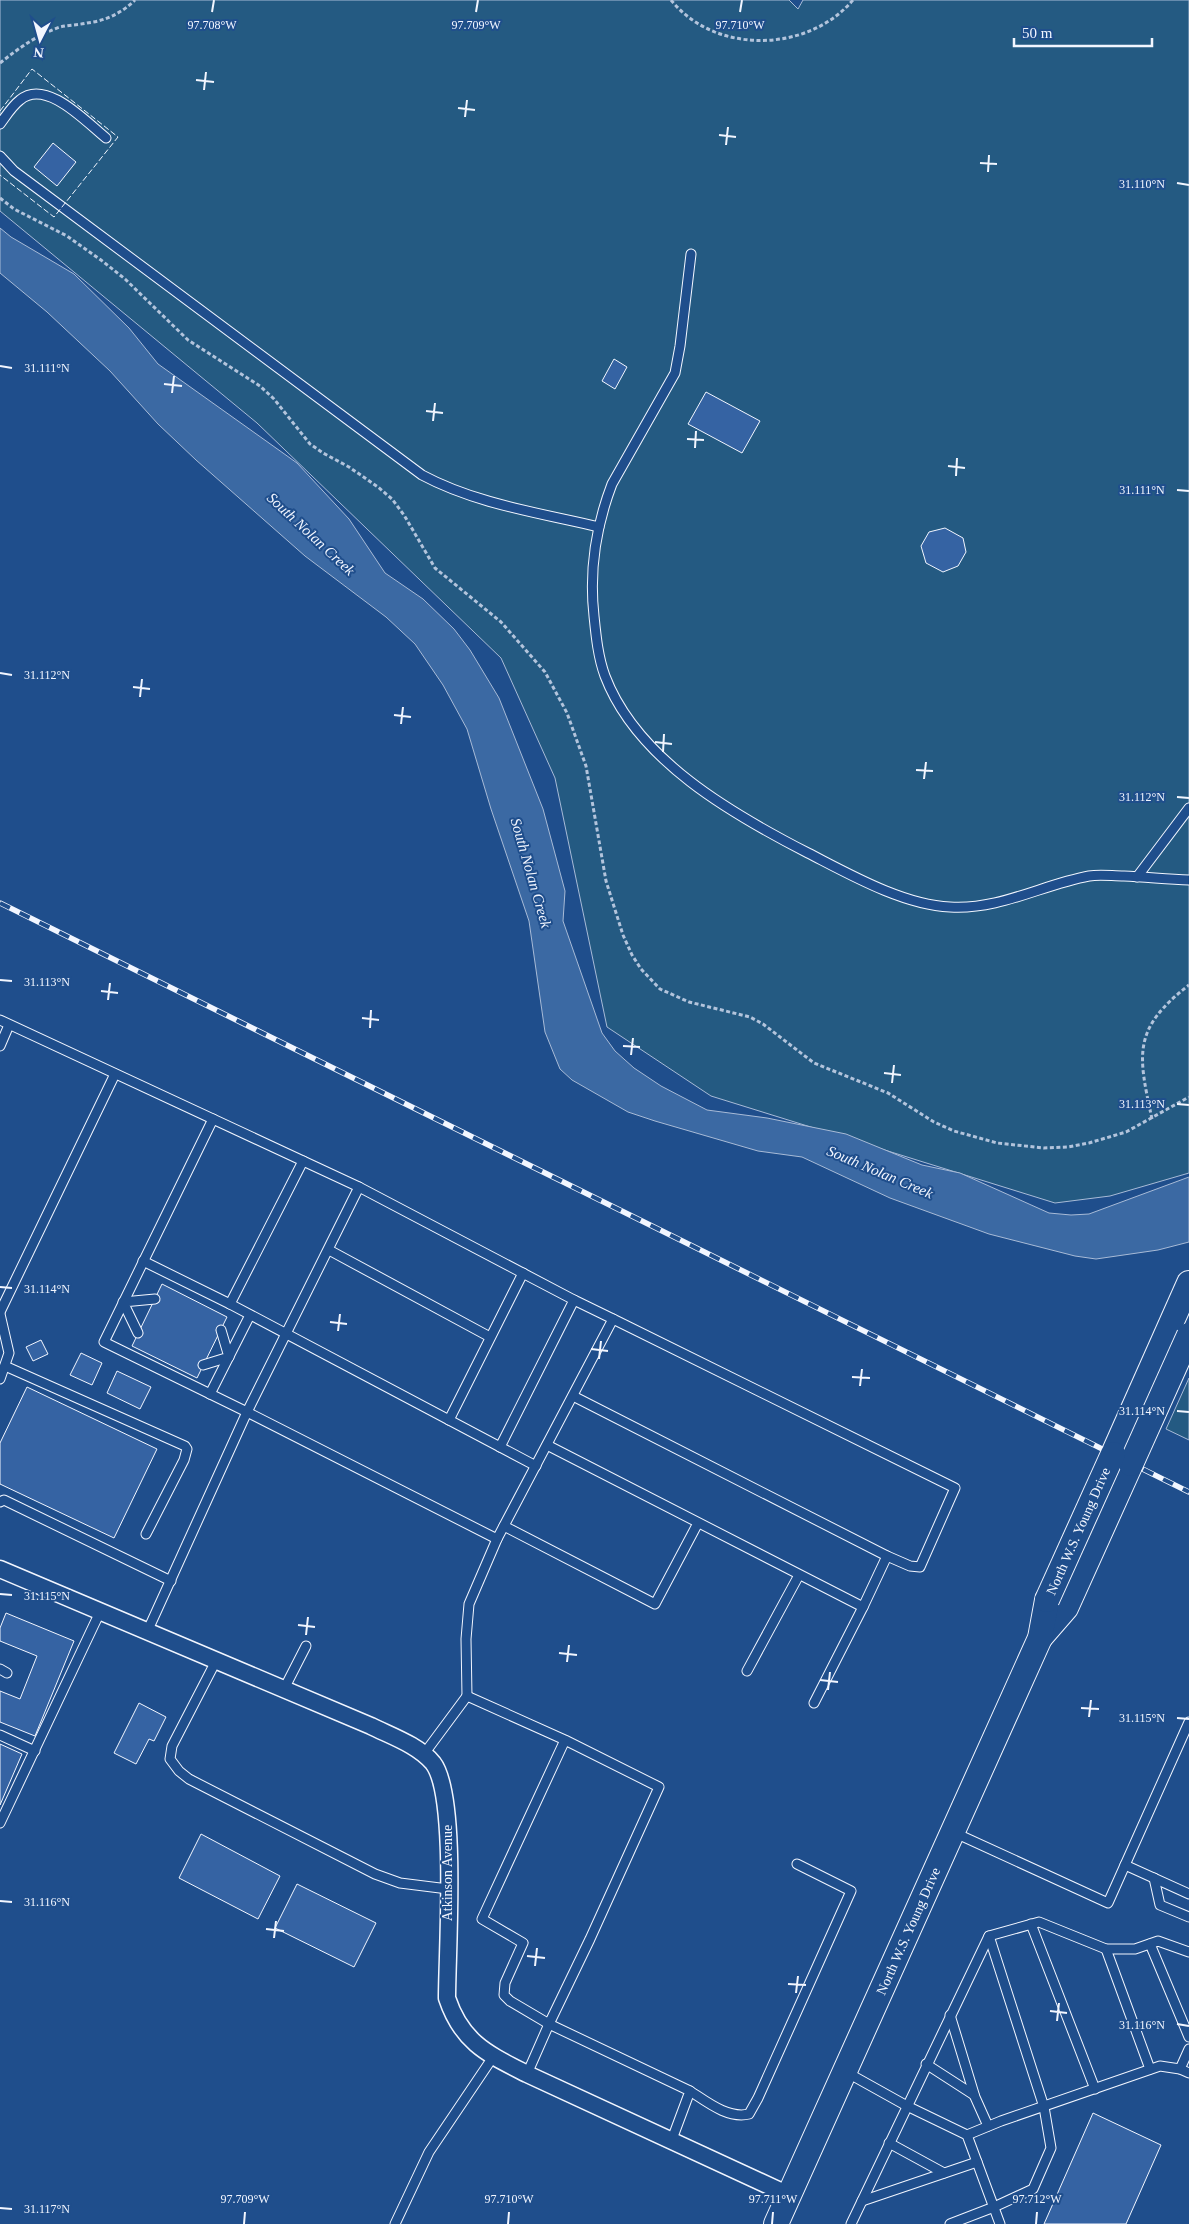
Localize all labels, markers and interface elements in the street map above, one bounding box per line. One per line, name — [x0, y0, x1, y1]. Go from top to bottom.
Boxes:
north arrow — [15, 15, 65, 65]
scale bar — [1014, 15, 1152, 47]
text: 97.708°W — [187, 18, 237, 32]
text: 97.709°W — [451, 18, 501, 32]
text: 97.710°W — [715, 18, 765, 32]
text: 50 m — [1022, 25, 1053, 41]
text: N — [33, 44, 45, 60]
text: 31.110°N — [1119, 177, 1165, 191]
text: 31.111°N — [24, 361, 70, 375]
text: 31.111°N — [1119, 483, 1165, 497]
water label: South Nolan Creek — [264, 489, 358, 579]
text: 31.112°N — [24, 668, 70, 682]
text: 31.112°N — [1119, 790, 1165, 804]
water label: South Nolan Creek — [508, 816, 554, 930]
text: 31.113°N — [24, 975, 70, 989]
text: 31.113°N — [1119, 1097, 1165, 1111]
water label: South Nolan Creek — [825, 1142, 936, 1202]
text: 31.114°N — [24, 1282, 70, 1296]
text: 31.114°N — [1119, 1404, 1165, 1418]
street label: North W.S. Young Drive — [1044, 1465, 1113, 1597]
text: 31.115°N — [24, 1589, 70, 1603]
text: 31.115°N — [1119, 1711, 1165, 1725]
street label: Atkinson Avenue — [440, 1825, 455, 1921]
street label: North W.S. Young Drive — [874, 1865, 943, 1997]
text: 31.116°N — [24, 1895, 70, 1909]
text: 31.116°N — [1119, 2018, 1165, 2032]
text: 97.709°W — [220, 2192, 270, 2206]
text: 97.710°W — [484, 2192, 534, 2206]
text: 97.711°W — [749, 2192, 798, 2206]
text: 97.712°W — [1012, 2192, 1062, 2206]
text: 31.117°N — [24, 2202, 70, 2216]

